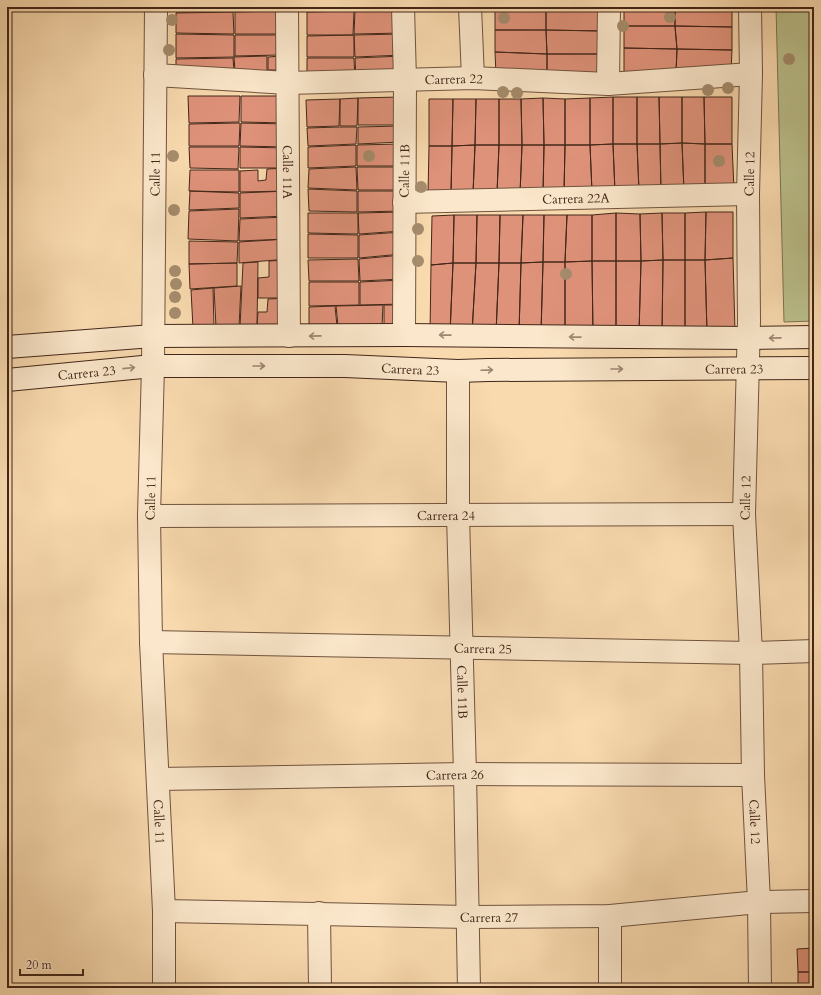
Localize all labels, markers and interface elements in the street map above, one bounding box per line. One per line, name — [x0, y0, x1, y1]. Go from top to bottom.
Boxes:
street label: Carrera 22 — [424, 70, 483, 89]
street label: Calle 11B — [396, 144, 414, 198]
street label: Calle 11A — [278, 145, 296, 200]
street label: Calle 11 — [146, 151, 165, 197]
street label: Calle 12 — [741, 151, 759, 197]
street label: Carrera 22A — [542, 189, 611, 209]
one-way arrow — [439, 331, 452, 339]
one-way arrow — [309, 332, 322, 340]
one-way arrow — [569, 333, 582, 341]
one-way arrow — [769, 334, 782, 342]
street label: Carrera 23 — [381, 360, 440, 380]
street label: Carrera 23 — [705, 360, 763, 379]
street label: Carrera 23 — [57, 362, 117, 385]
one-way arrow — [252, 362, 265, 370]
one-way arrow — [122, 365, 135, 372]
one-way arrow — [610, 365, 623, 373]
one-way arrow — [480, 366, 493, 374]
street label: Calle 11 — [142, 475, 160, 521]
street label: Calle 12 — [737, 475, 755, 521]
street label: Carrera 24 — [417, 507, 475, 525]
street label: Carrera 25 — [454, 640, 512, 659]
street label: Calle 11B — [452, 665, 472, 719]
street label: Carrera 26 — [426, 766, 484, 785]
street label: Calle 11 — [149, 799, 169, 845]
street label: Calle 12 — [744, 799, 764, 845]
street label: Carrera 27 — [460, 909, 518, 927]
scale bar — [20, 951, 83, 977]
text: 20 m — [26, 957, 53, 973]

